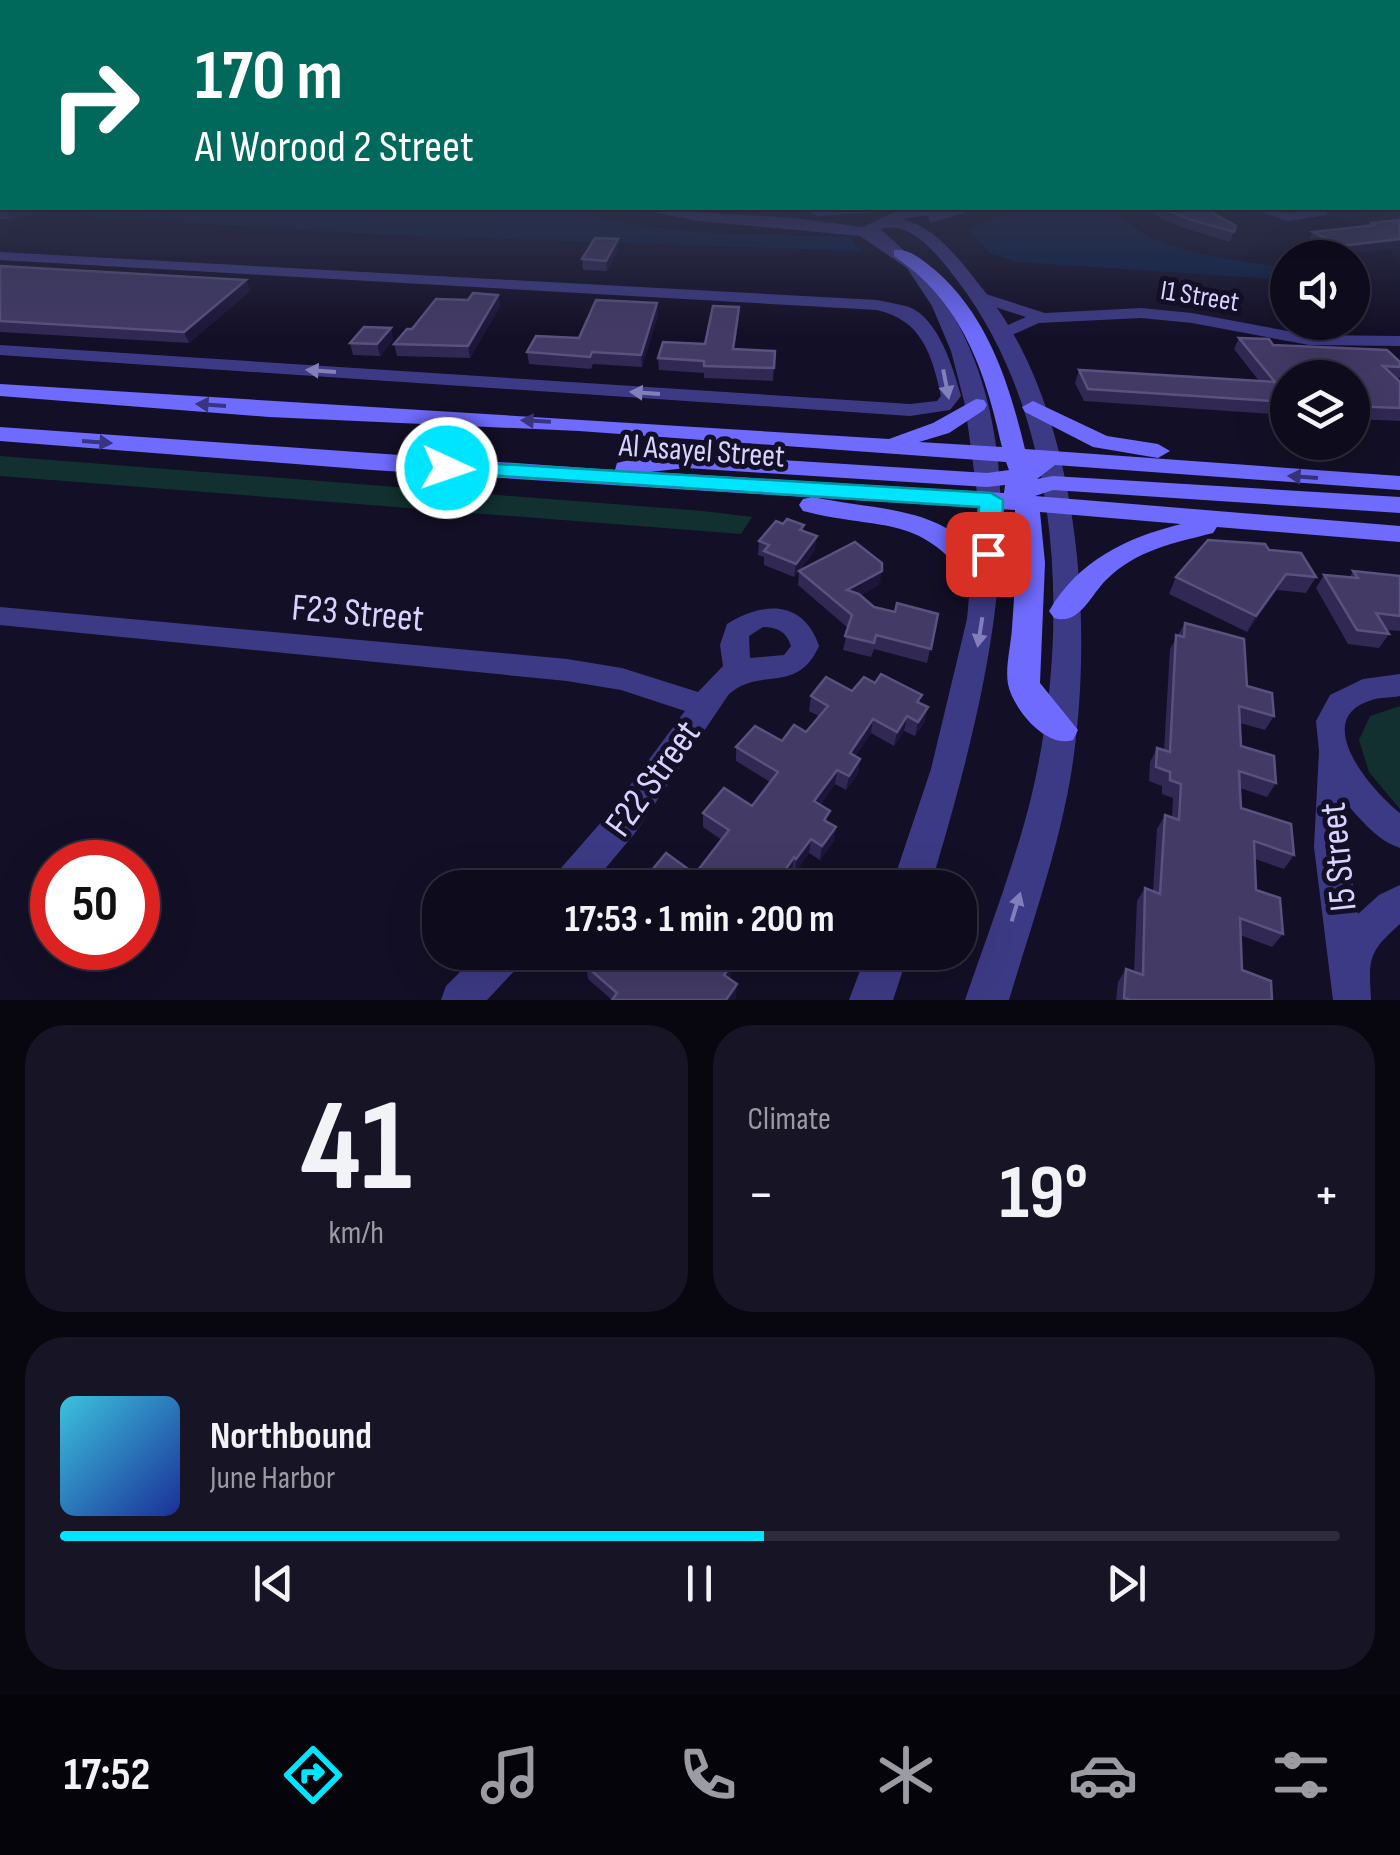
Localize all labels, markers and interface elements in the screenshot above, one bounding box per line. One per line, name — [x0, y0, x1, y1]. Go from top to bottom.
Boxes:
text: 170 m — [195, 35, 343, 119]
icon: right — [30, 40, 160, 170]
text: Al Worood 2 Street — [195, 120, 474, 175]
map controls — [1270, 240, 1370, 460]
button: sound — [1270, 240, 1370, 340]
street label: I1 Street — [1158, 274, 1241, 319]
button: layers — [1270, 360, 1370, 460]
one-way arrow — [304, 363, 336, 379]
one-way arrow — [938, 369, 954, 400]
one-way arrow — [629, 384, 660, 400]
one-way arrow — [195, 397, 227, 413]
one-way arrow — [519, 413, 551, 429]
position arrow — [395, 416, 499, 520]
street label: Al Asayel Street — [617, 426, 786, 477]
one-way arrow — [82, 434, 114, 450]
one-way arrow — [1286, 469, 1318, 485]
pin — [946, 512, 1031, 597]
icon: arrive — [961, 527, 1016, 582]
street label: F23 Street — [290, 585, 426, 642]
one-way arrow — [971, 617, 987, 648]
street label: F22 Street — [596, 712, 710, 846]
street label: I5 Street — [1310, 800, 1367, 913]
speed limit sign: 50 — [30, 840, 160, 970]
one-way arrow — [1009, 891, 1024, 922]
text: 17:53 · 1 min · 200 m — [565, 897, 834, 942]
text: 41 — [300, 1071, 412, 1227]
text: Climate — [748, 1100, 831, 1139]
text: 19° — [1000, 1149, 1088, 1240]
text: − — [748, 1162, 774, 1229]
text: + — [1313, 1162, 1340, 1229]
text: km/h — [329, 1214, 384, 1253]
text: Northbound — [210, 1414, 372, 1459]
text: June Harbor — [210, 1459, 335, 1498]
icon: previous — [246, 1556, 301, 1611]
icon: pause — [672, 1556, 727, 1611]
icon: next — [1099, 1556, 1154, 1611]
icon: directions — [278, 1740, 348, 1810]
icon: music — [475, 1740, 545, 1810]
icon: phone — [673, 1740, 743, 1810]
icon: climate — [871, 1740, 941, 1810]
icon: car — [1068, 1740, 1138, 1810]
icon: filters — [1266, 1740, 1336, 1810]
text: 17:52 — [64, 1748, 150, 1803]

